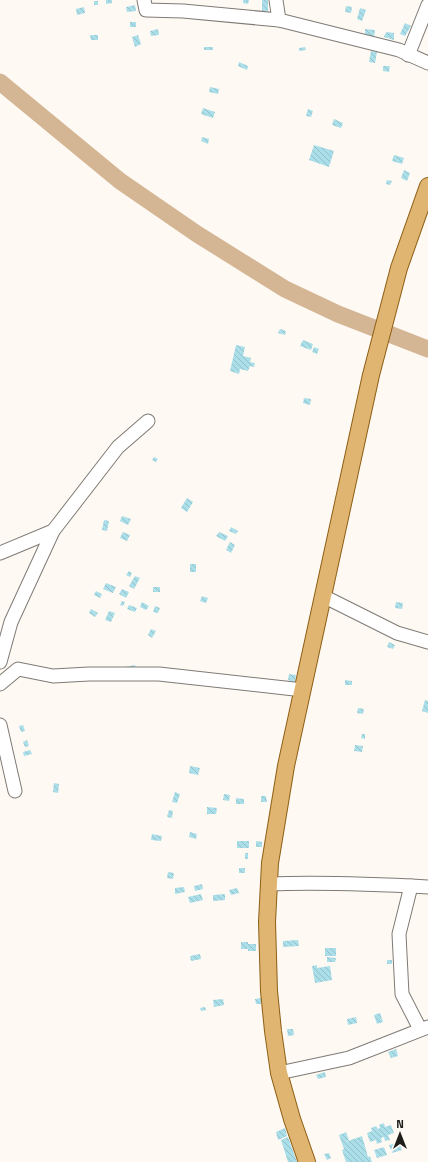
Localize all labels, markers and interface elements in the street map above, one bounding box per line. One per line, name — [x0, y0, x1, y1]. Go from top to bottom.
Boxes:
north arrow — [380, 1114, 420, 1154]
text: N — [396, 1116, 404, 1132]

